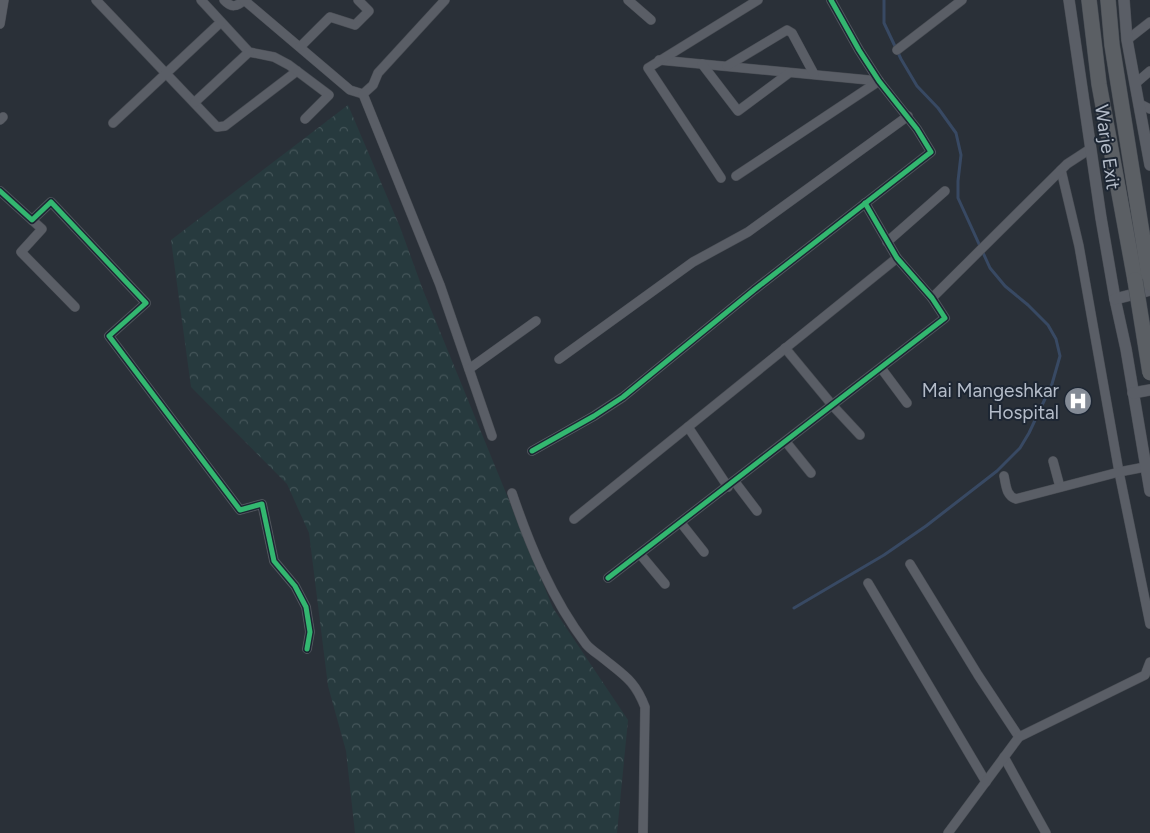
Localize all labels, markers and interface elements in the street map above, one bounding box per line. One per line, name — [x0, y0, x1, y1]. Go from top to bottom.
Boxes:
street label: Warje Exit — [1090, 103, 1125, 191]
place label: Mai Mangeshkar Hospital — [922, 379, 1060, 424]
hospital icon: Mai Mangeshkar Hospital — [1063, 386, 1093, 416]

